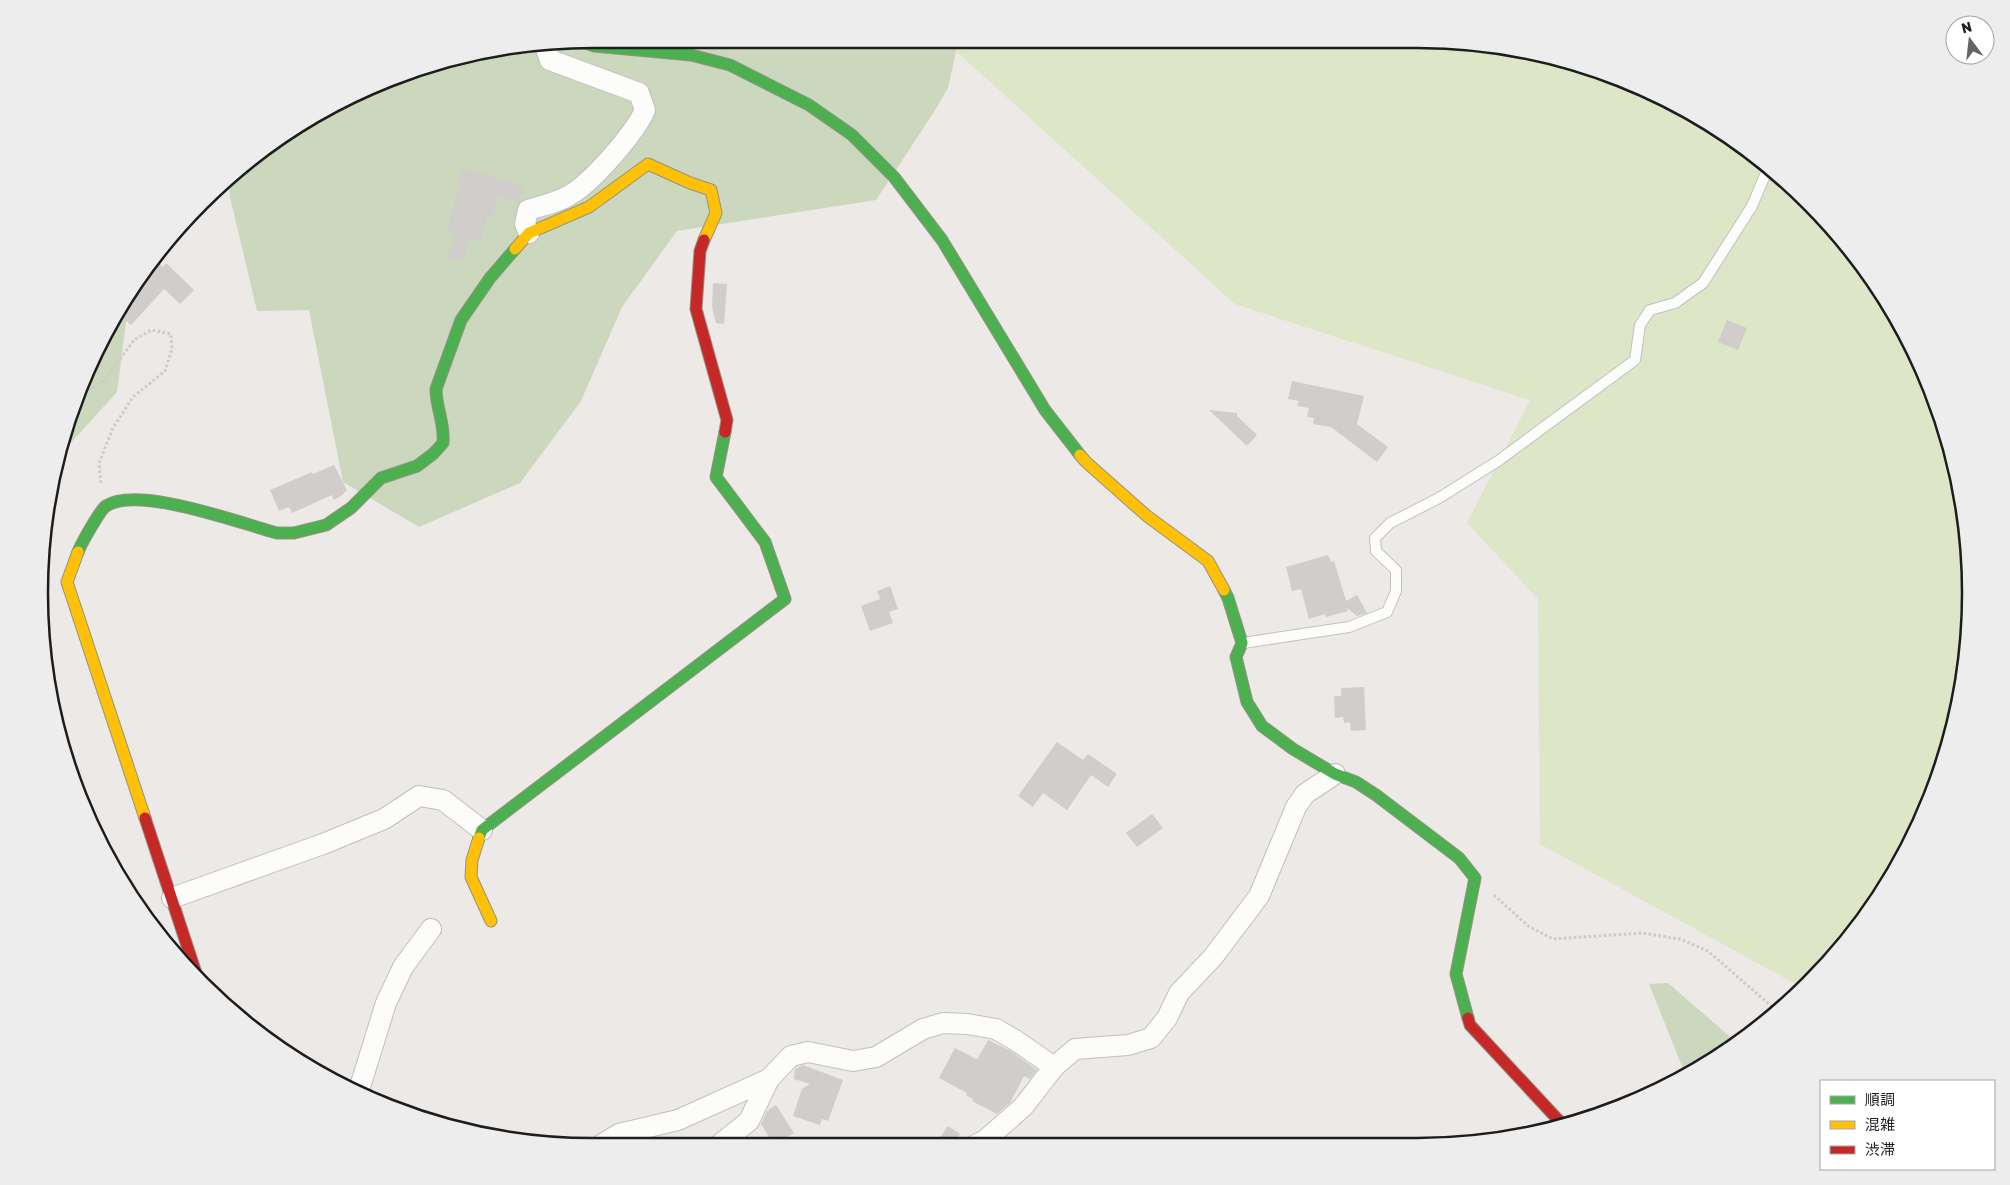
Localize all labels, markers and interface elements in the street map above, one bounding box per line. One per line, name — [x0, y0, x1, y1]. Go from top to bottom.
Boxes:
north arrow — [1945, 15, 1995, 65]
text: N — [1960, 18, 1974, 37]
legend — [1820, 1080, 1995, 1170]
text: 順調 — [1865, 1091, 1895, 1109]
text: 混雑 — [1865, 1116, 1895, 1134]
text: 渋滞 — [1865, 1141, 1895, 1159]

